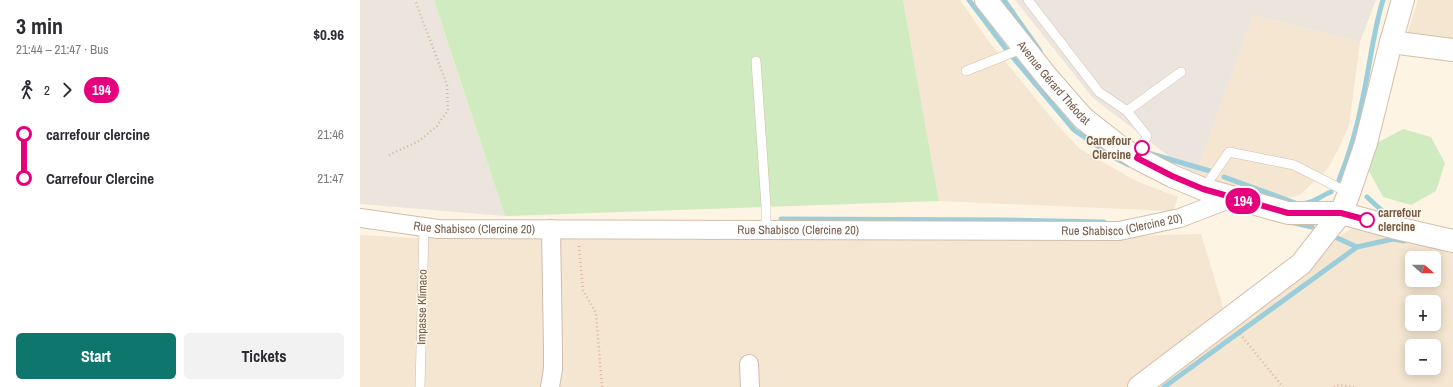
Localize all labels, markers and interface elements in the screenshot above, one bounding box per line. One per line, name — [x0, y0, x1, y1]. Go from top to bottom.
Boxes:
text: 3 min — [16, 11, 63, 41]
text: $0.96 — [313, 24, 344, 45]
street label: Avenue Gérard Théodat — [1013, 37, 1094, 129]
text: 21:44 – 21:47 · Bus — [16, 41, 108, 58]
icon: walk — [16, 79, 38, 101]
icon: forward — [56, 79, 78, 101]
text: 194 — [92, 81, 111, 99]
text: 2 — [44, 82, 50, 99]
text: carrefour clercine — [46, 124, 150, 145]
text: 21:46 — [317, 126, 344, 143]
place label: Carrefour Clercine — [1086, 133, 1132, 163]
marker: Carrefour Clercine — [1134, 140, 1150, 156]
text: Carrefour Clercine — [46, 168, 154, 189]
text: 21:47 — [317, 170, 344, 187]
line badge: 194 — [1220, 188, 1266, 214]
text: 194 — [1233, 192, 1253, 210]
place label: carrefour clercine — [1378, 205, 1421, 235]
street label: Rue Shabisco (Clercine 20) — [1061, 210, 1184, 239]
marker: carrefour clercine — [1359, 212, 1375, 228]
street label: Rue Shabisco (Clercine 20) — [413, 218, 535, 237]
street label: Rue Shabisco (Clercine 20) — [737, 222, 859, 238]
north arrow — [1405, 251, 1441, 287]
map controls — [1405, 251, 1441, 375]
street label: Impasse Klimaco — [413, 269, 431, 345]
button: + — [1405, 295, 1441, 331]
button: Start — [16, 333, 176, 379]
button: Tickets — [184, 333, 344, 379]
button: − — [1405, 339, 1441, 375]

